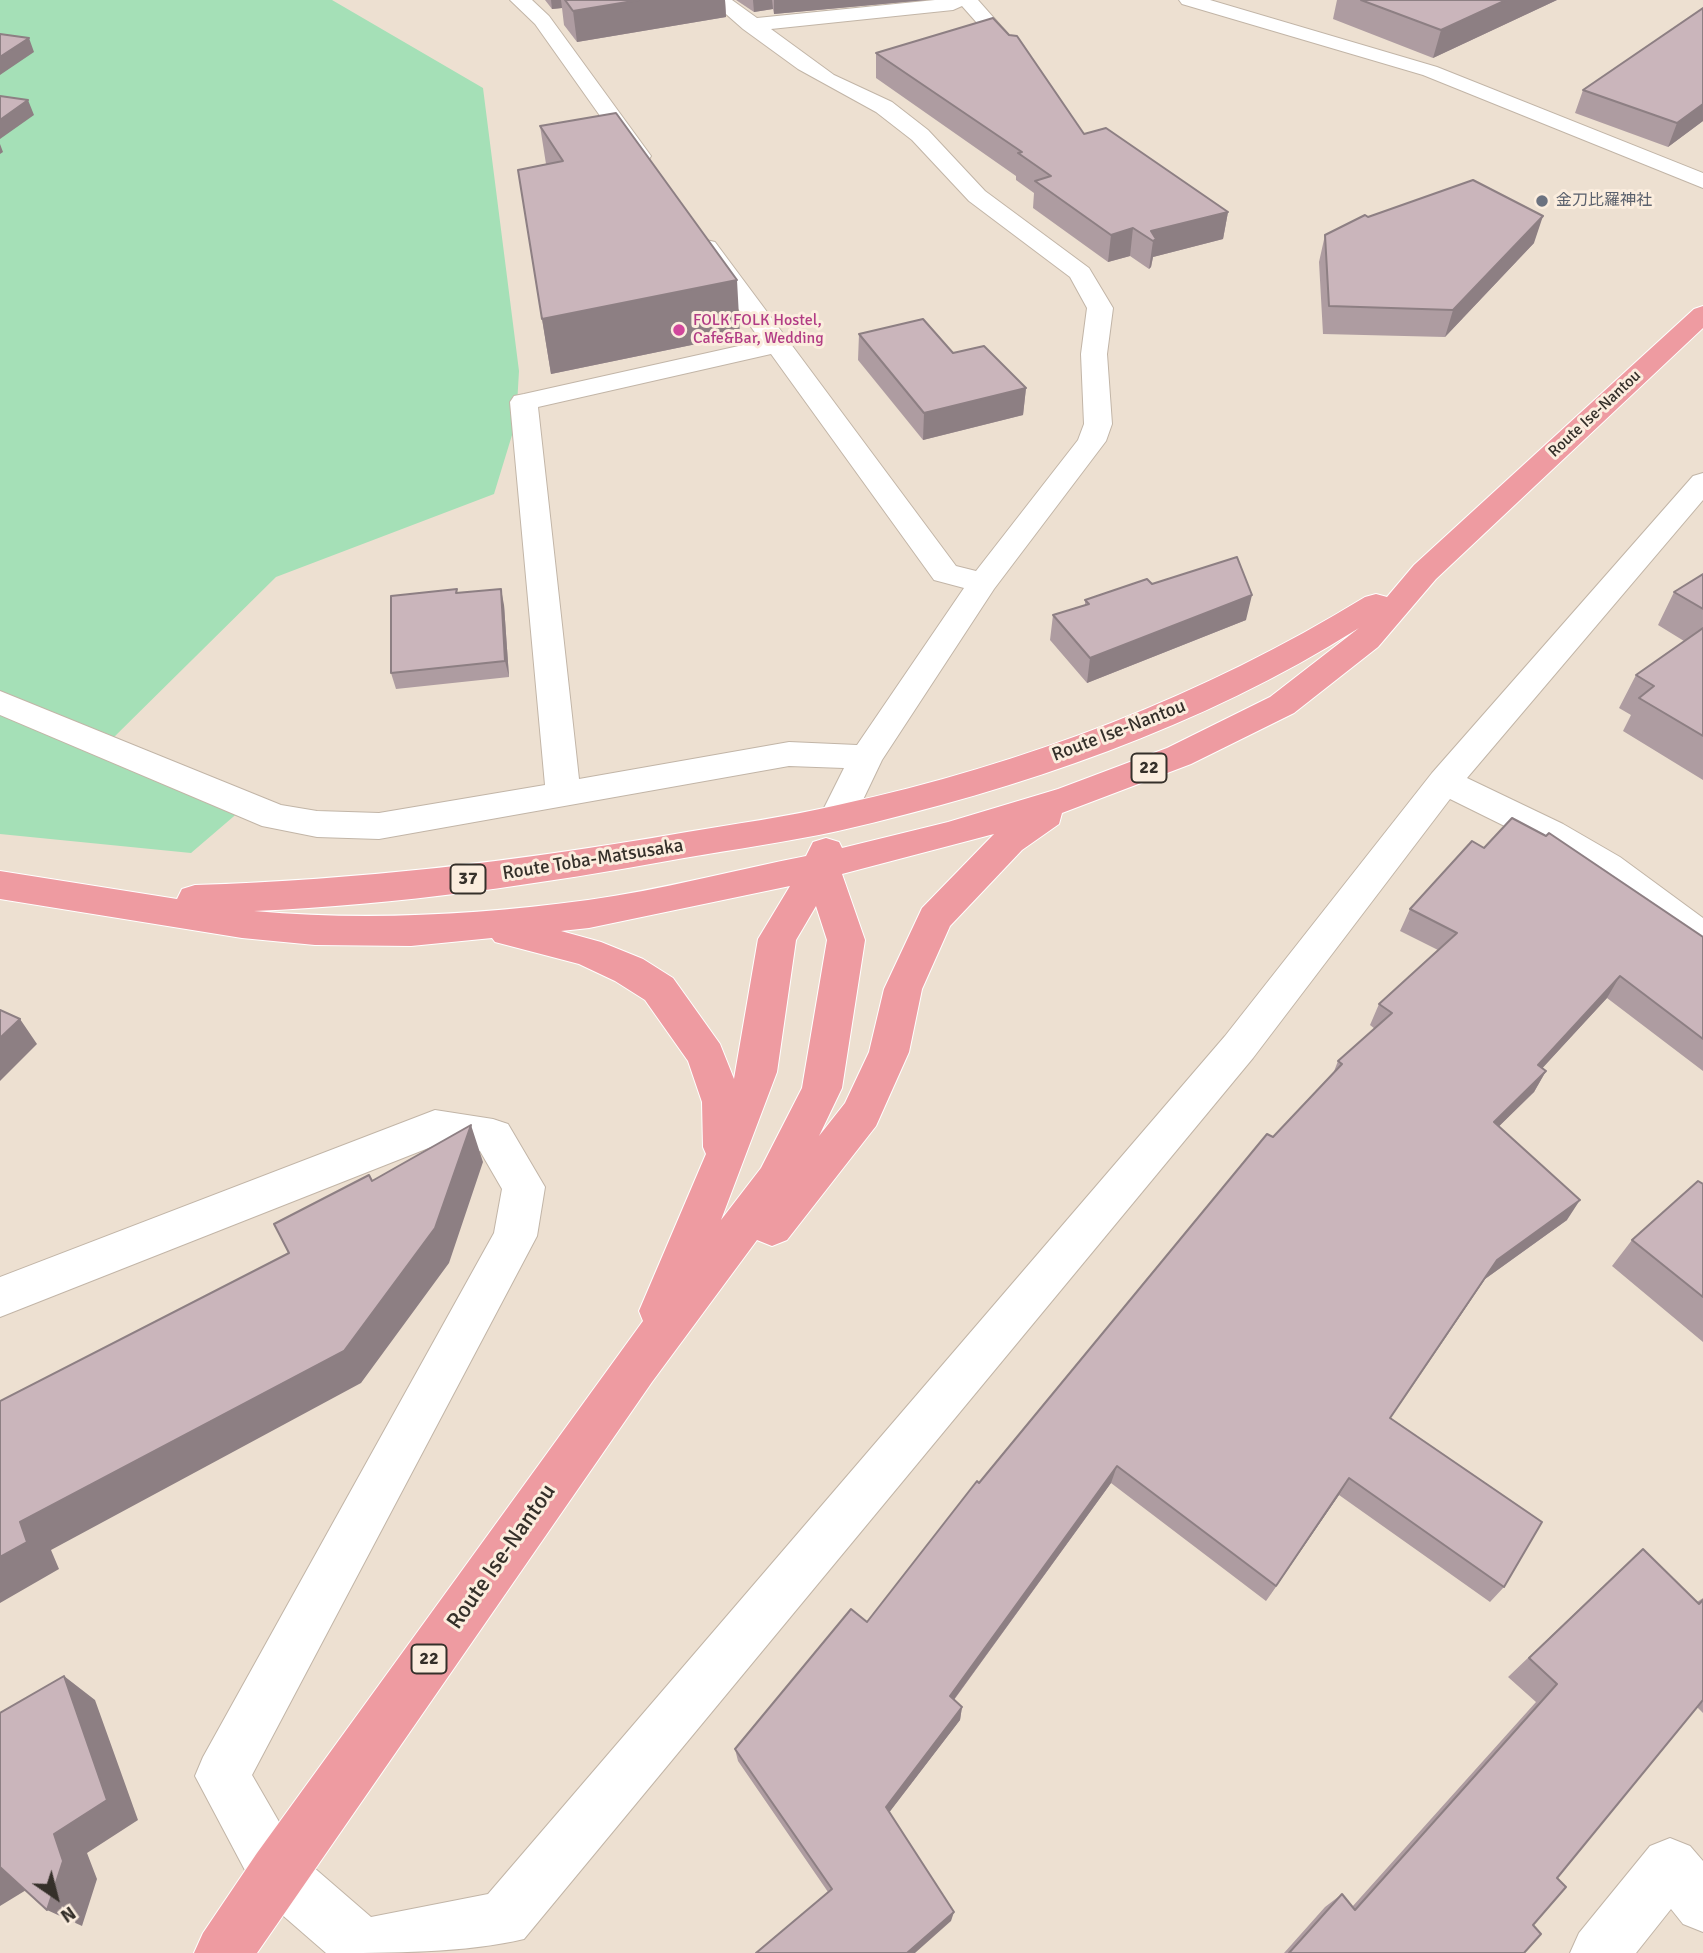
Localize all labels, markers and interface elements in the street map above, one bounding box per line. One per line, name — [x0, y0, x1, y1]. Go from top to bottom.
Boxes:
place label: 金刀比羅神社 — [1556, 191, 1652, 211]
marker: 金刀比羅神社 — [1534, 193, 1550, 209]
place label: FOLK FOLK Hostel, Cafe&Bar, Wedding — [693, 311, 824, 349]
marker: FOLK FOLK Hostel, Cafe&Bar, Wedding — [671, 322, 687, 338]
street label: Route Ise-Nantou — [1545, 366, 1645, 462]
street label: Route Ise-Nantou — [1049, 695, 1189, 767]
road number: 22 — [1132, 754, 1166, 782]
street label: Route Toba-Matsusaka — [501, 834, 685, 886]
road number: 37 — [450, 864, 486, 894]
street label: Route Ise-Nantou — [442, 1479, 562, 1635]
road number: 22 — [412, 1644, 446, 1674]
north arrow — [21, 1862, 91, 1932]
text: N — [56, 1901, 80, 1928]

